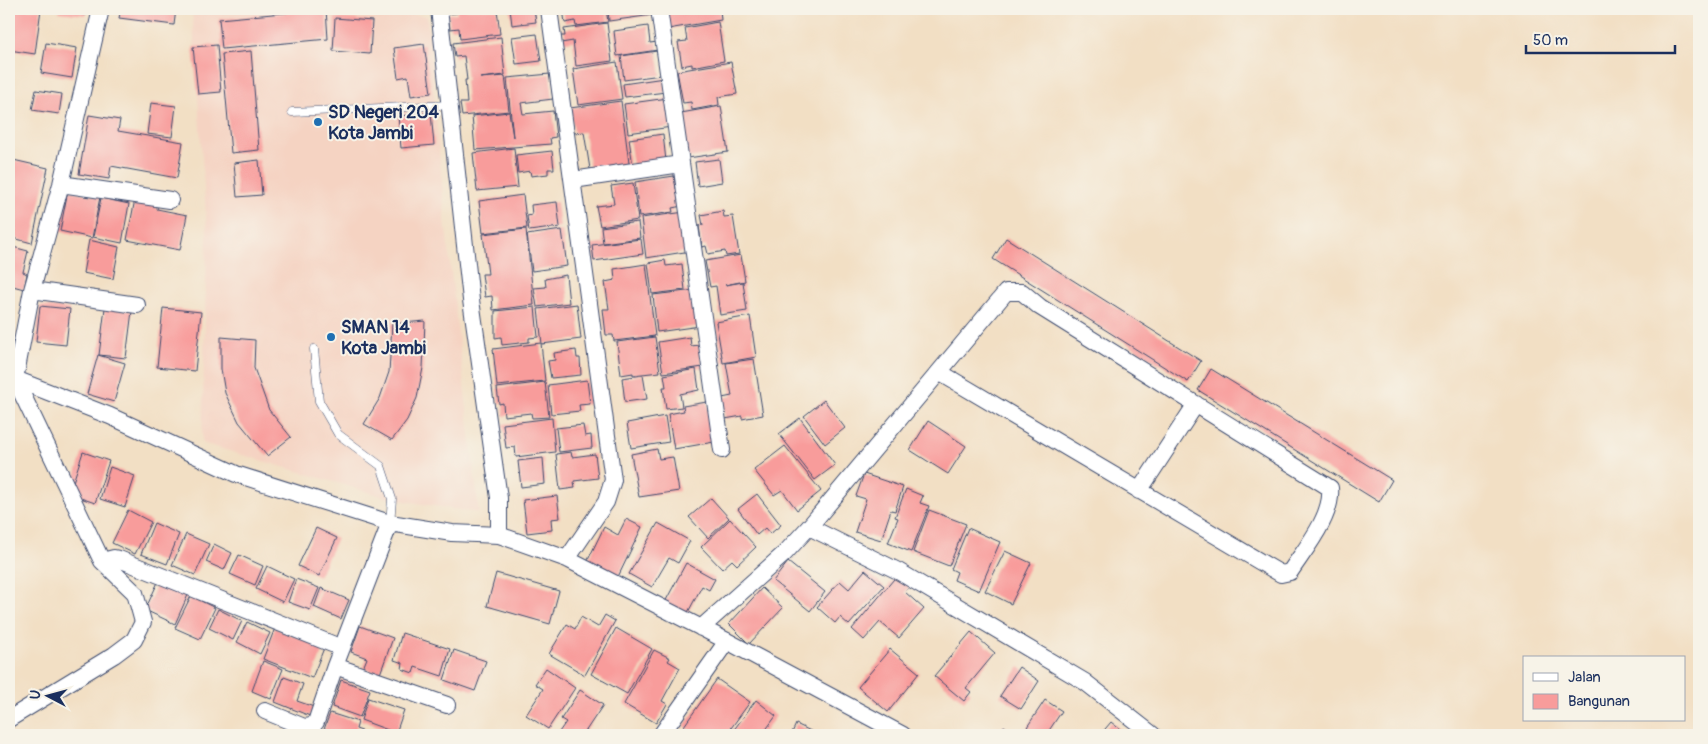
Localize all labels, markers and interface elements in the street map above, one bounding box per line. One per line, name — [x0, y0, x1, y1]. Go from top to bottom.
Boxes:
scale bar — [1526, 22, 1674, 54]
text: 50 m — [1533, 31, 1568, 50]
place label: SD Negeri 204 Kota Jambi — [328, 101, 440, 145]
marker: SD Negeri 204 Kota Jambi — [312, 116, 324, 128]
place label: SMAN 14 Kota Jambi — [341, 316, 426, 360]
marker: SMAN 14 Kota Jambi — [325, 331, 337, 343]
legend — [1523, 656, 1686, 722]
text: Jalan — [1568, 668, 1601, 687]
north arrow — [22, 672, 72, 722]
text: U — [27, 689, 45, 700]
text: Bangunan — [1568, 692, 1630, 711]

